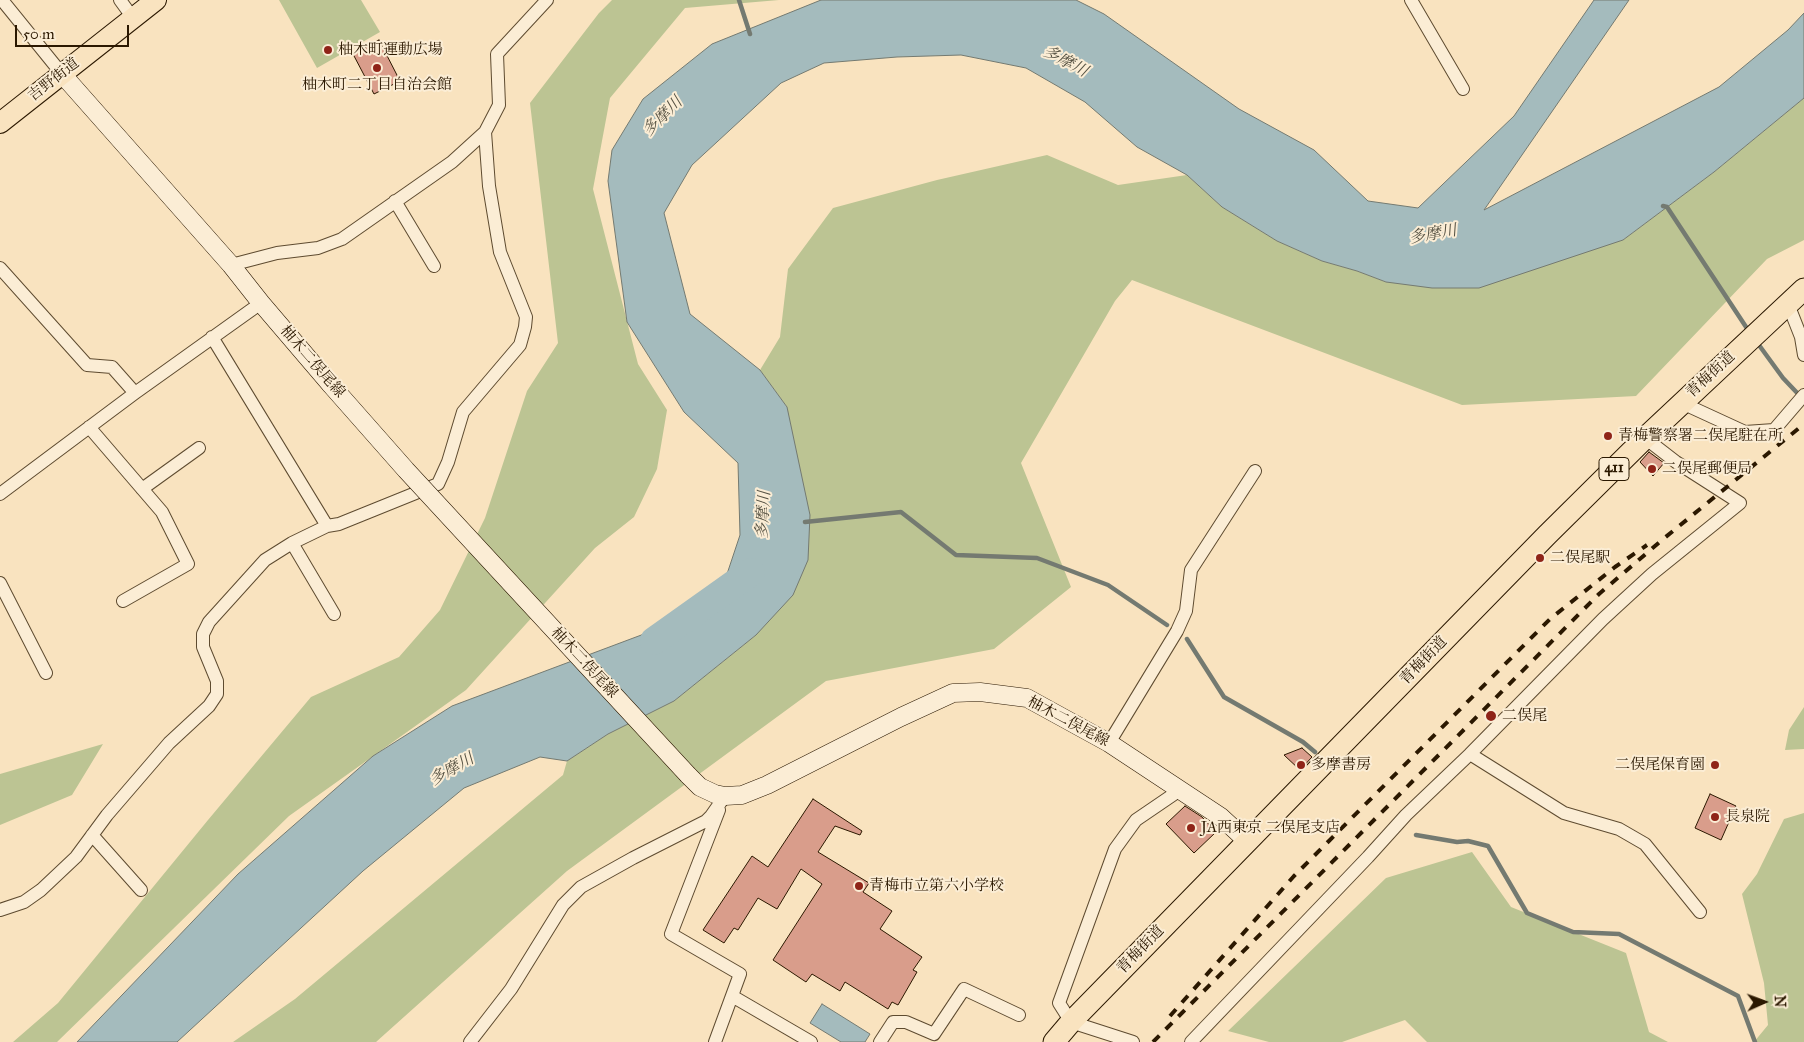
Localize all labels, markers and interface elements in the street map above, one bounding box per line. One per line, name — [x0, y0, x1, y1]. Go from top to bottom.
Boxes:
scale bar — [18, 15, 131, 47]
text: 50 m — [23, 25, 55, 43]
place label: 柚木町運動広場 — [338, 41, 443, 59]
water label: 多摩川 — [1039, 42, 1091, 82]
marker: 柚木町運動広場 — [322, 44, 334, 56]
street label: 吉野街道 — [25, 54, 83, 106]
marker: 柚木町二丁目自治会館 — [371, 62, 383, 74]
place label: 柚木町二丁目自治会館 — [302, 76, 452, 94]
water label: 多摩川 — [639, 93, 687, 141]
water label: 多摩川 — [1408, 221, 1458, 249]
street label: 柚木二俣尾線 — [276, 322, 348, 402]
street label: 青梅街道 — [1683, 348, 1739, 402]
place label: 青梅警察署二俣尾駐在所 — [1618, 427, 1783, 445]
marker: 青梅警察署二俣尾駐在所 — [1602, 430, 1614, 442]
road number: 411 — [1599, 458, 1629, 480]
place label: 二俣尾郵便局 — [1662, 460, 1752, 478]
marker: 二俣尾郵便局 — [1646, 463, 1658, 475]
water label: 多摩川 — [753, 491, 775, 539]
place label: 二俣尾駅 — [1550, 549, 1610, 567]
marker: 二俣尾駅 — [1534, 552, 1546, 564]
street label: 柚木二俣尾線 — [547, 624, 621, 702]
street label: 青梅街道 — [1397, 633, 1451, 689]
street label: 柚木二俣尾線 — [1024, 693, 1112, 751]
place label: 二俣尾 — [1502, 707, 1547, 725]
marker: 二俣尾 — [1484, 709, 1498, 723]
water label: 多摩川 — [426, 750, 478, 790]
place label: 多摩書房 — [1311, 756, 1371, 774]
place label: 二俣尾保育園 — [1615, 756, 1705, 774]
marker: 多摩書房 — [1295, 759, 1307, 771]
marker: 二俣尾保育園 — [1709, 759, 1721, 771]
place label: 長泉院 — [1725, 808, 1770, 826]
marker: 長泉院 — [1709, 811, 1721, 823]
place label: JA西東京 二俣尾支店 — [1201, 819, 1340, 837]
marker: JA西東京 二俣尾支店 — [1185, 822, 1197, 834]
place label: 青梅市立第六小学校 — [869, 877, 1004, 895]
marker: 青梅市立第六小学校 — [853, 880, 865, 892]
street label: 青梅街道 — [1114, 922, 1168, 978]
north arrow — [1739, 977, 1789, 1027]
text: N — [1771, 995, 1788, 1008]

